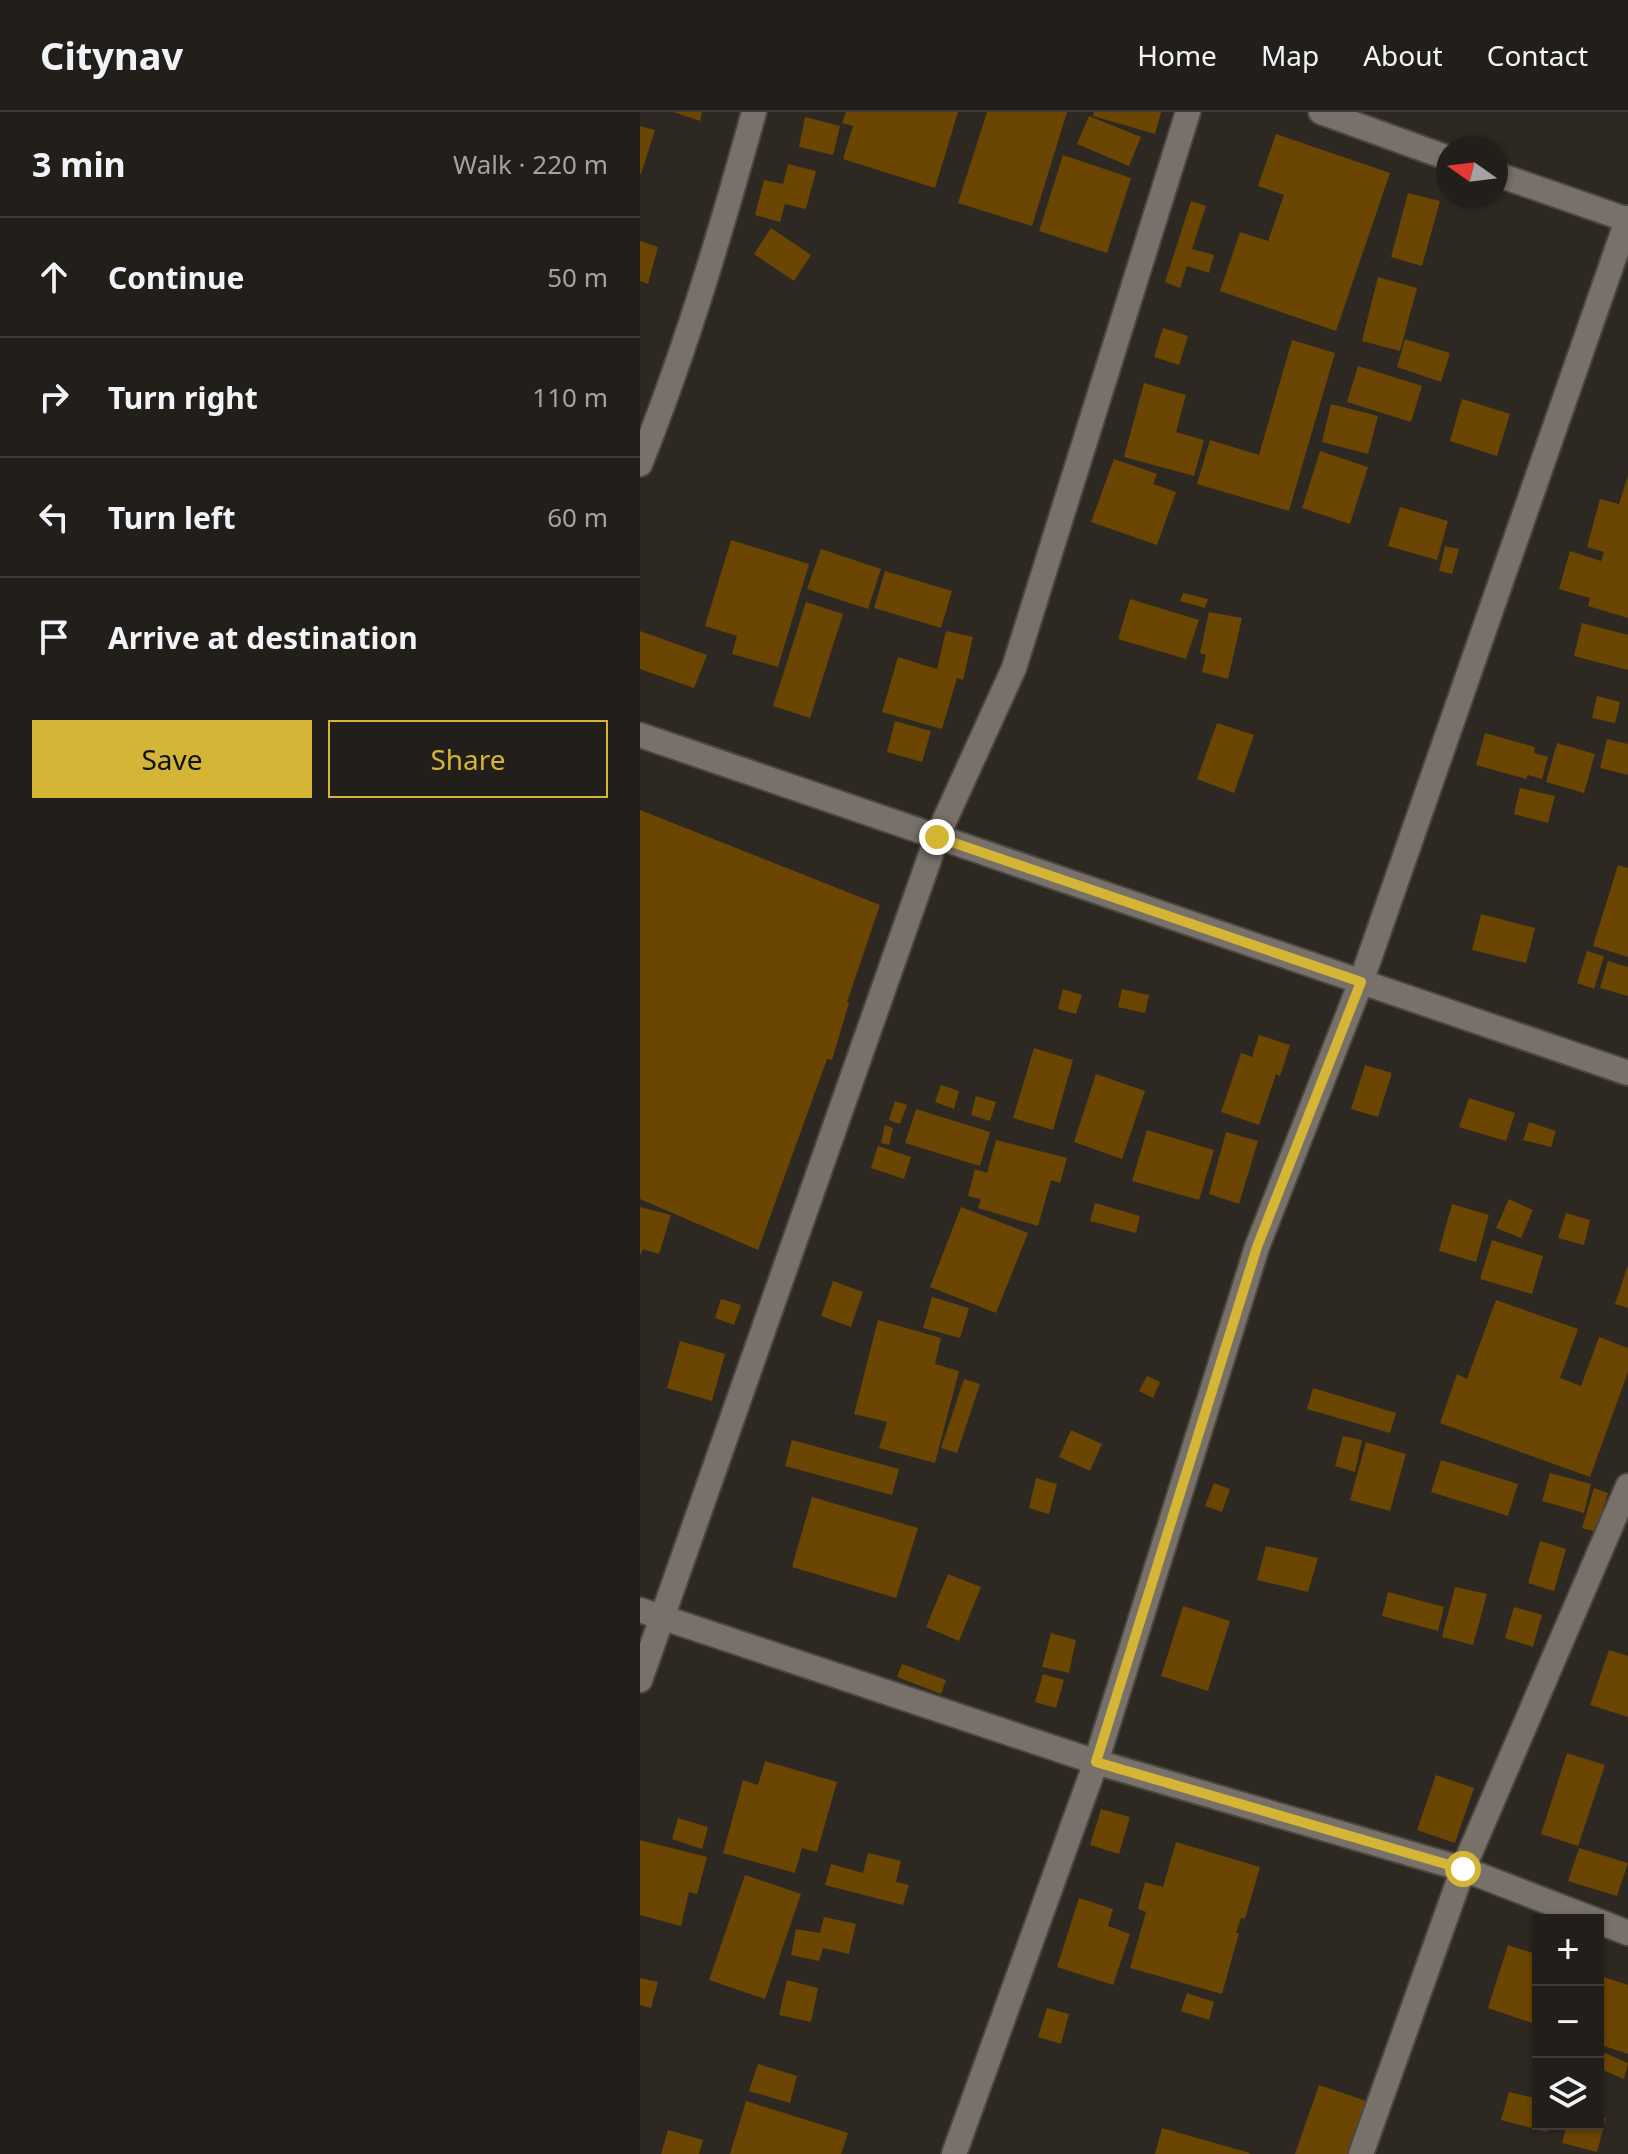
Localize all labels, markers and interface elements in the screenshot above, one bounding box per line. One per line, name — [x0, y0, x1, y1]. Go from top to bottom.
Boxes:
text: Citynav — [40, 29, 183, 81]
text: Home — [1137, 36, 1217, 74]
text: Map — [1261, 36, 1319, 74]
text: About — [1363, 36, 1443, 74]
text: Contact — [1487, 36, 1588, 74]
north arrow — [1436, 136, 1508, 208]
text: 3 min — [32, 141, 126, 187]
text: Walk · 220 m — [453, 146, 608, 182]
icon: ahead — [32, 255, 76, 299]
text: Continue — [108, 257, 244, 298]
text: 50 m — [547, 259, 608, 295]
icon: right — [32, 375, 76, 419]
text: Turn right — [108, 377, 258, 418]
text: 110 m — [532, 379, 608, 415]
icon: left — [32, 495, 76, 539]
text: Turn left — [108, 497, 236, 538]
text: 60 m — [547, 499, 608, 535]
icon: arrive — [32, 615, 76, 659]
text: Arrive at destination — [108, 617, 418, 658]
button: Save — [32, 720, 312, 798]
button: Share — [328, 720, 608, 798]
route end — [919, 819, 955, 855]
route start — [1445, 1851, 1481, 1887]
map controls — [1532, 1914, 1604, 2130]
button: + — [1532, 1914, 1604, 1986]
button: − — [1532, 1986, 1604, 2058]
button: layers — [1532, 2058, 1604, 2130]

